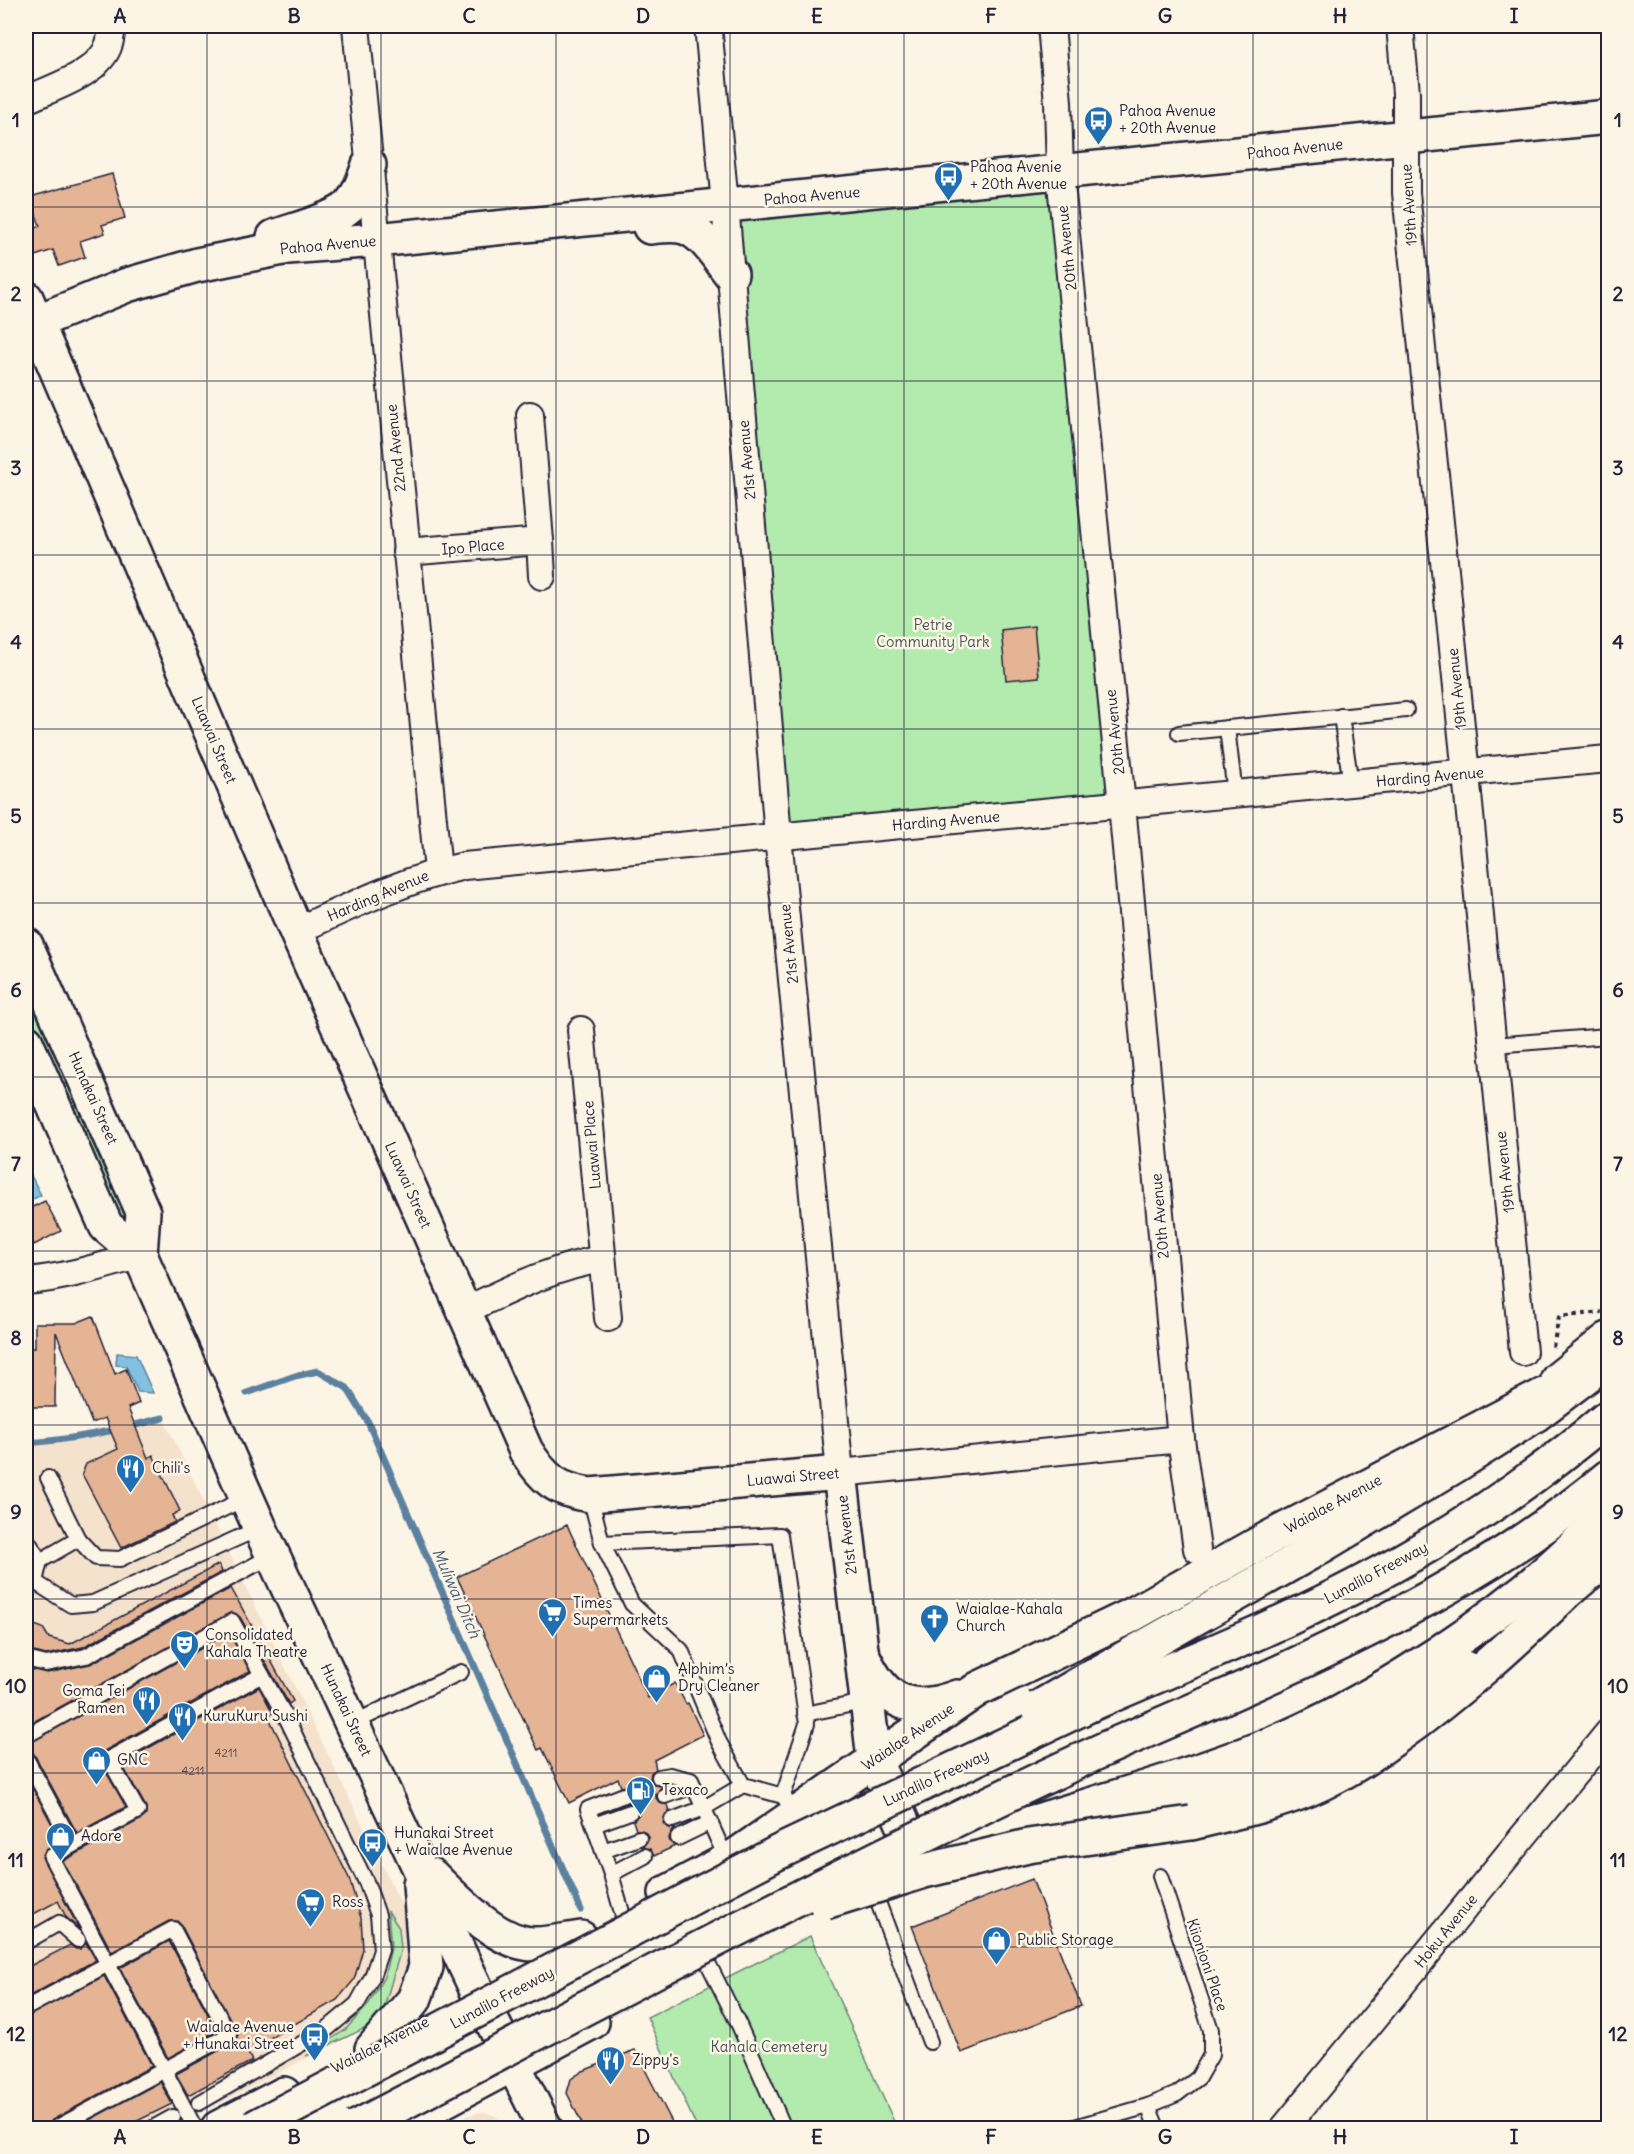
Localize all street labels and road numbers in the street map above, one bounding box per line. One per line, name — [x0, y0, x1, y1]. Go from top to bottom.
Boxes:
street label: Pahoa Avenue — [1246, 134, 1344, 163]
street label: 19th Avenue — [1396, 163, 1421, 247]
street label: Pahoa Avenue — [763, 182, 861, 209]
street label: 20th Avenue — [1053, 204, 1080, 292]
street label: Pahoa Avenue — [279, 231, 377, 258]
street label: 22nd Avenue — [381, 403, 410, 493]
street label: 21st Avenue — [734, 419, 759, 501]
street label: Ipo Place — [441, 534, 505, 559]
street label: 19th Avenue — [1443, 647, 1470, 731]
street label: 20th Avenue — [1101, 688, 1128, 776]
street label: Luawai Street — [188, 693, 241, 786]
street label: Harding Avenue — [1375, 762, 1485, 791]
street label: Harding Avenue — [891, 806, 1001, 835]
street label: Harding Avenue — [324, 866, 431, 925]
street label: 21st Avenue — [775, 903, 802, 985]
street label: Hunakai Street — [64, 1048, 122, 1147]
street label: Luawai Place — [578, 1100, 605, 1190]
street label: 19th Avenue — [1491, 1130, 1518, 1214]
street label: Luawai Street — [381, 1139, 436, 1231]
street label: 20th Avenue — [1146, 1173, 1173, 1260]
street label: Luawai Street — [746, 1463, 840, 1490]
street label: Waialae Avenue — [1281, 1470, 1385, 1537]
street label: 21st Avenue — [832, 1494, 861, 1576]
street label: Lunalilo Freeway — [1321, 1537, 1431, 1608]
street label: Hunakai Street — [317, 1661, 376, 1759]
street label: Waialae Avenue — [858, 1699, 958, 1774]
street label: Lunalilo Freeway — [880, 1745, 992, 1810]
street label: Hoku Avenue — [1410, 1890, 1481, 1971]
street label: Kiionioni Place — [1183, 1916, 1232, 2014]
street label: Lunalilo Freeway — [447, 1962, 557, 2033]
street label: Waialae Avenue — [328, 2012, 432, 2077]

